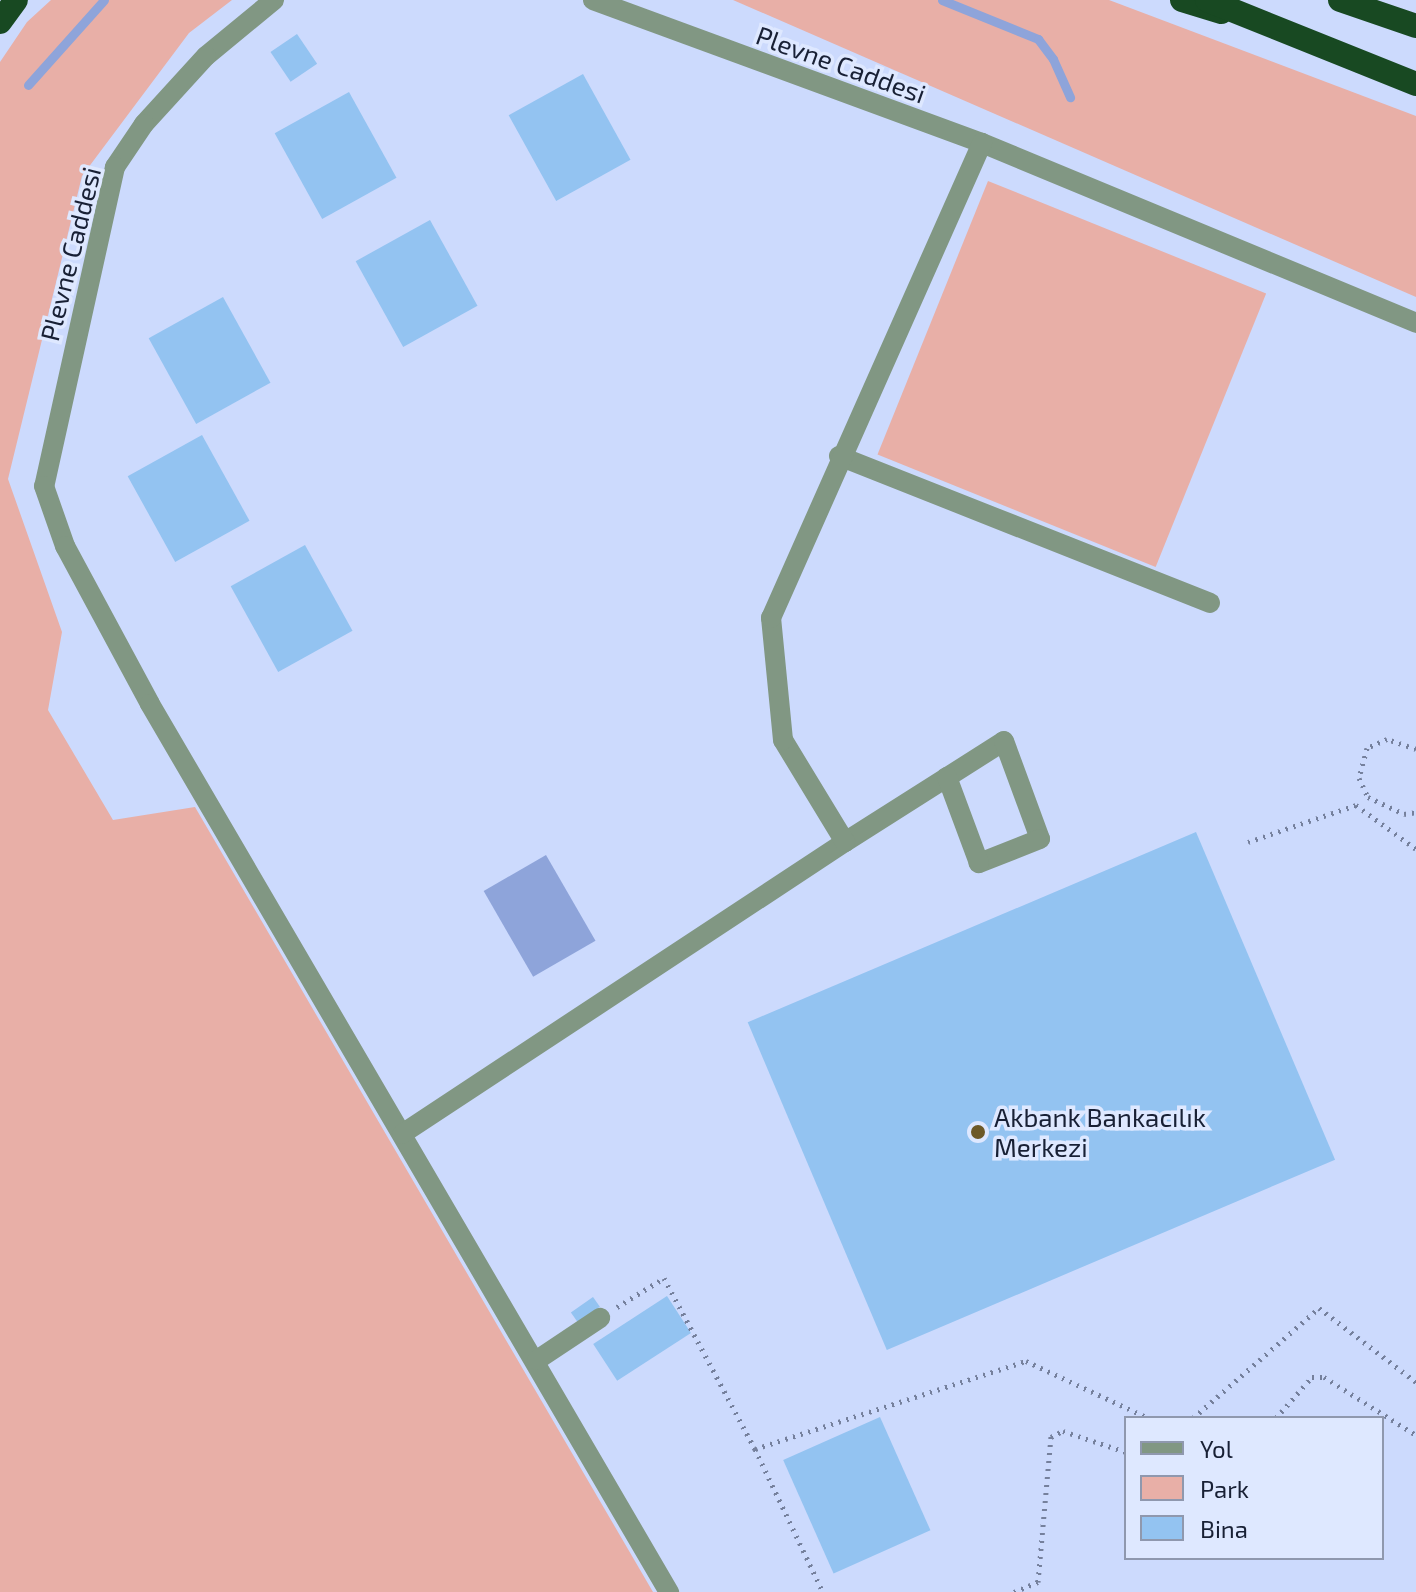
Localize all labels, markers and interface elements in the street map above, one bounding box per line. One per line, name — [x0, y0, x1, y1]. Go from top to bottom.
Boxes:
street label: Plevne Caddesi — [752, 19, 930, 109]
street label: Plevne Caddesi — [33, 164, 107, 344]
place label: Akbank Bankacılık Merkezi — [994, 1101, 1206, 1162]
marker: Akbank Bankacılık Merkezi — [969, 1123, 987, 1141]
legend — [1124, 1416, 1384, 1560]
text: Yol — [1200, 1434, 1233, 1463]
text: Park — [1200, 1474, 1249, 1503]
text: Bina — [1200, 1514, 1248, 1543]

